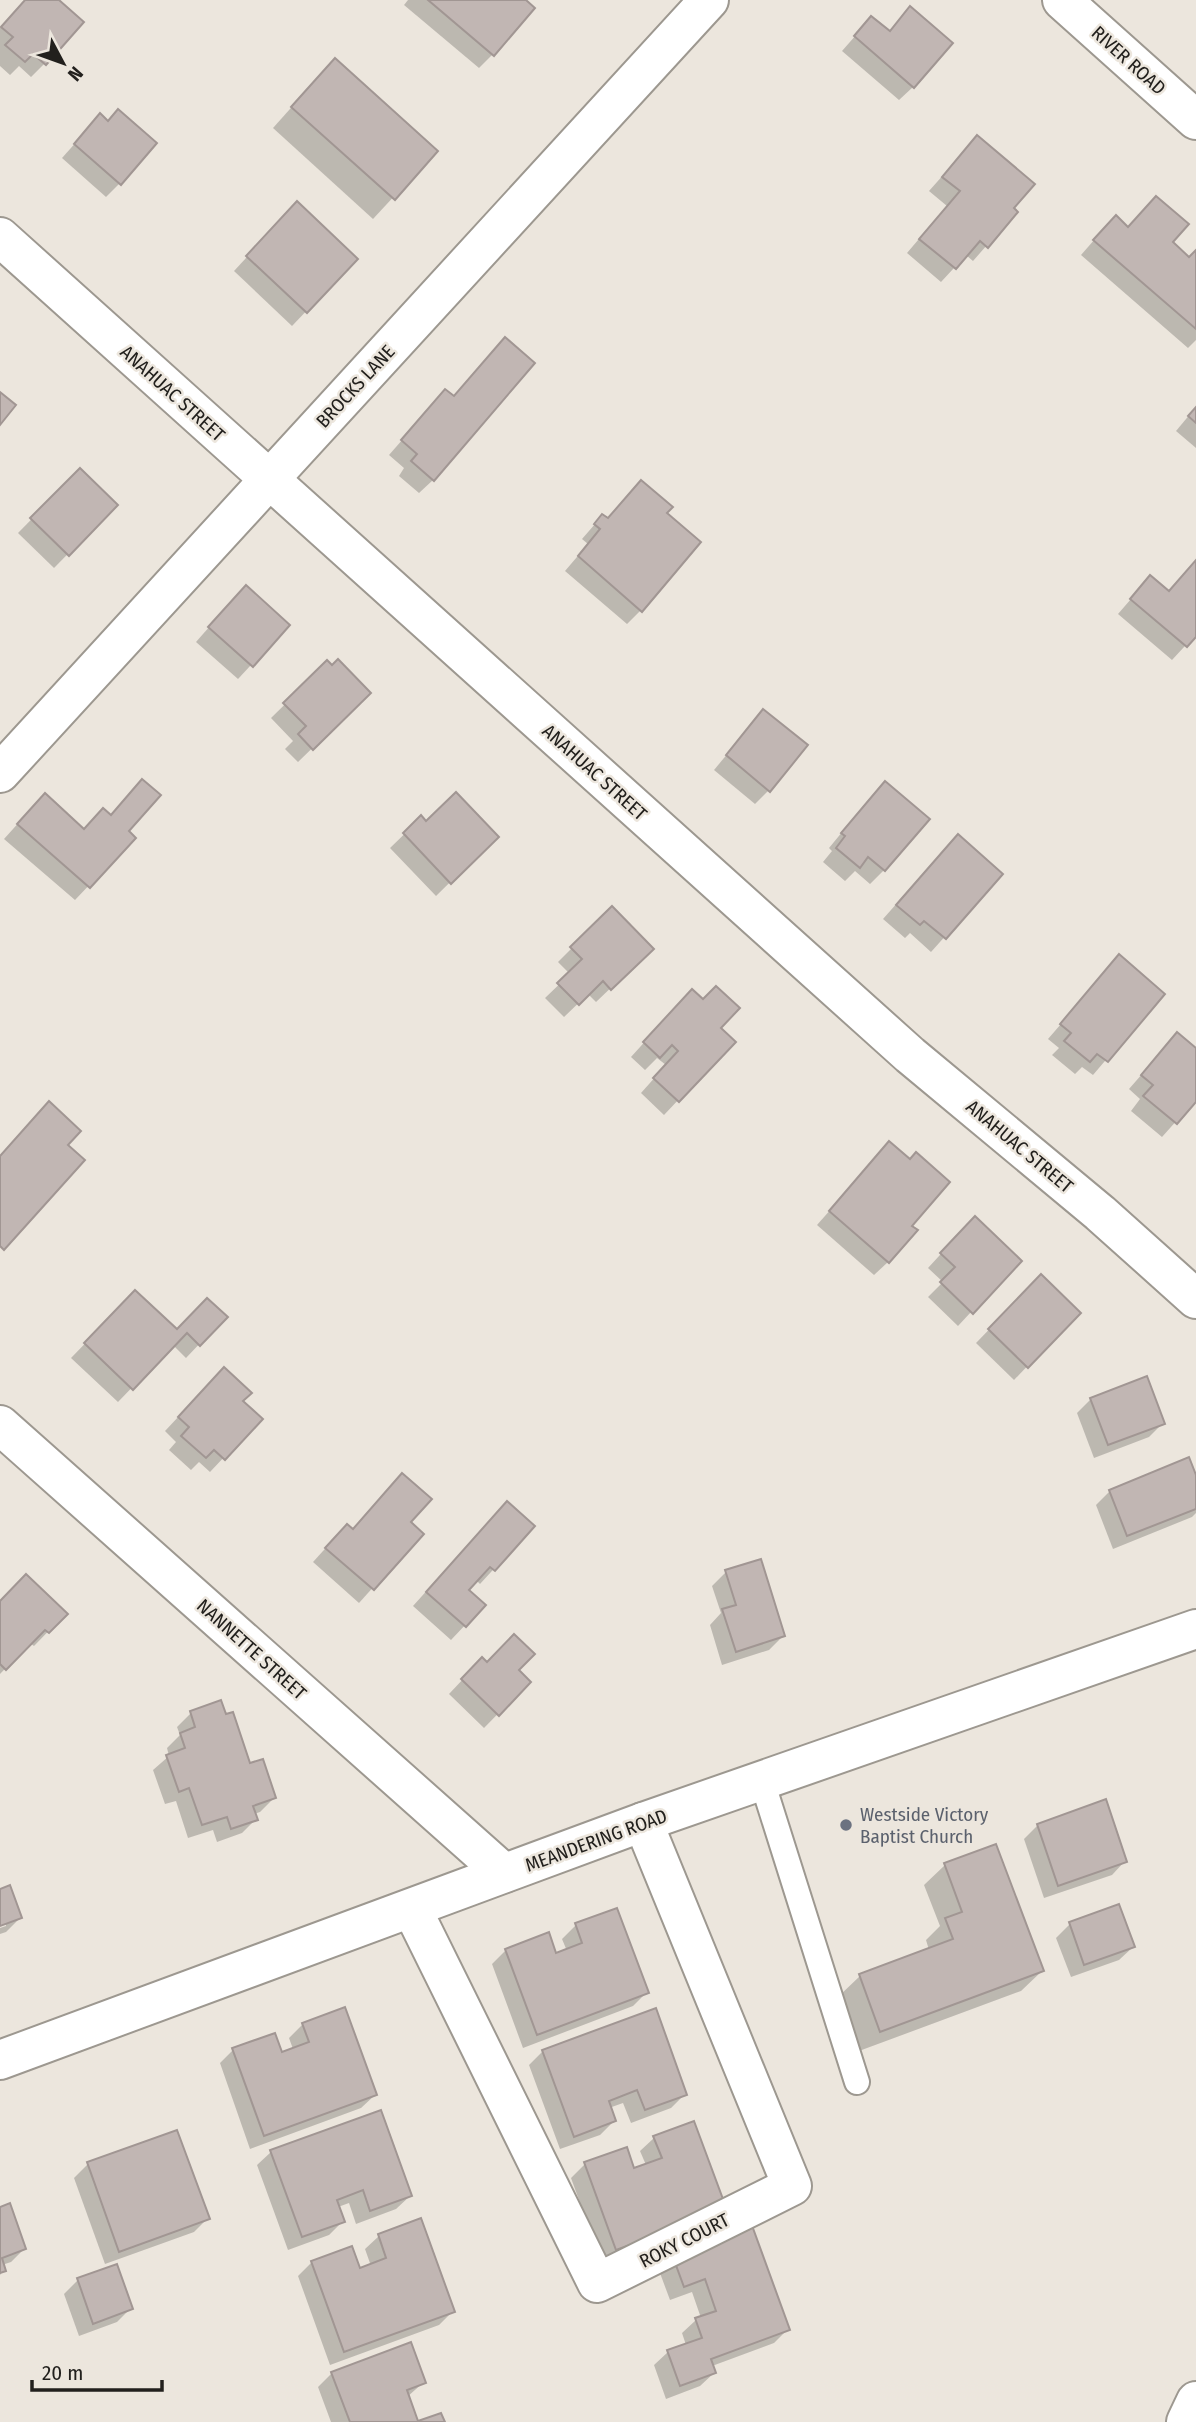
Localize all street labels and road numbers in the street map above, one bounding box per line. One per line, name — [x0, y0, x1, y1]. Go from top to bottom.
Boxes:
street label: RIVER ROAD — [1087, 21, 1170, 100]
street label: ANAHUAC STREET — [116, 340, 230, 446]
street label: BROCKS LANE — [311, 340, 400, 433]
street label: ANAHUAC STREET — [538, 719, 652, 825]
street label: ANAHUAC STREET — [961, 1095, 1078, 1198]
street label: NANNETTE STREET — [192, 1594, 311, 1705]
street label: MEANDERING ROAD — [522, 1804, 670, 1877]
street label: ROKY COURT — [636, 2208, 733, 2273]

